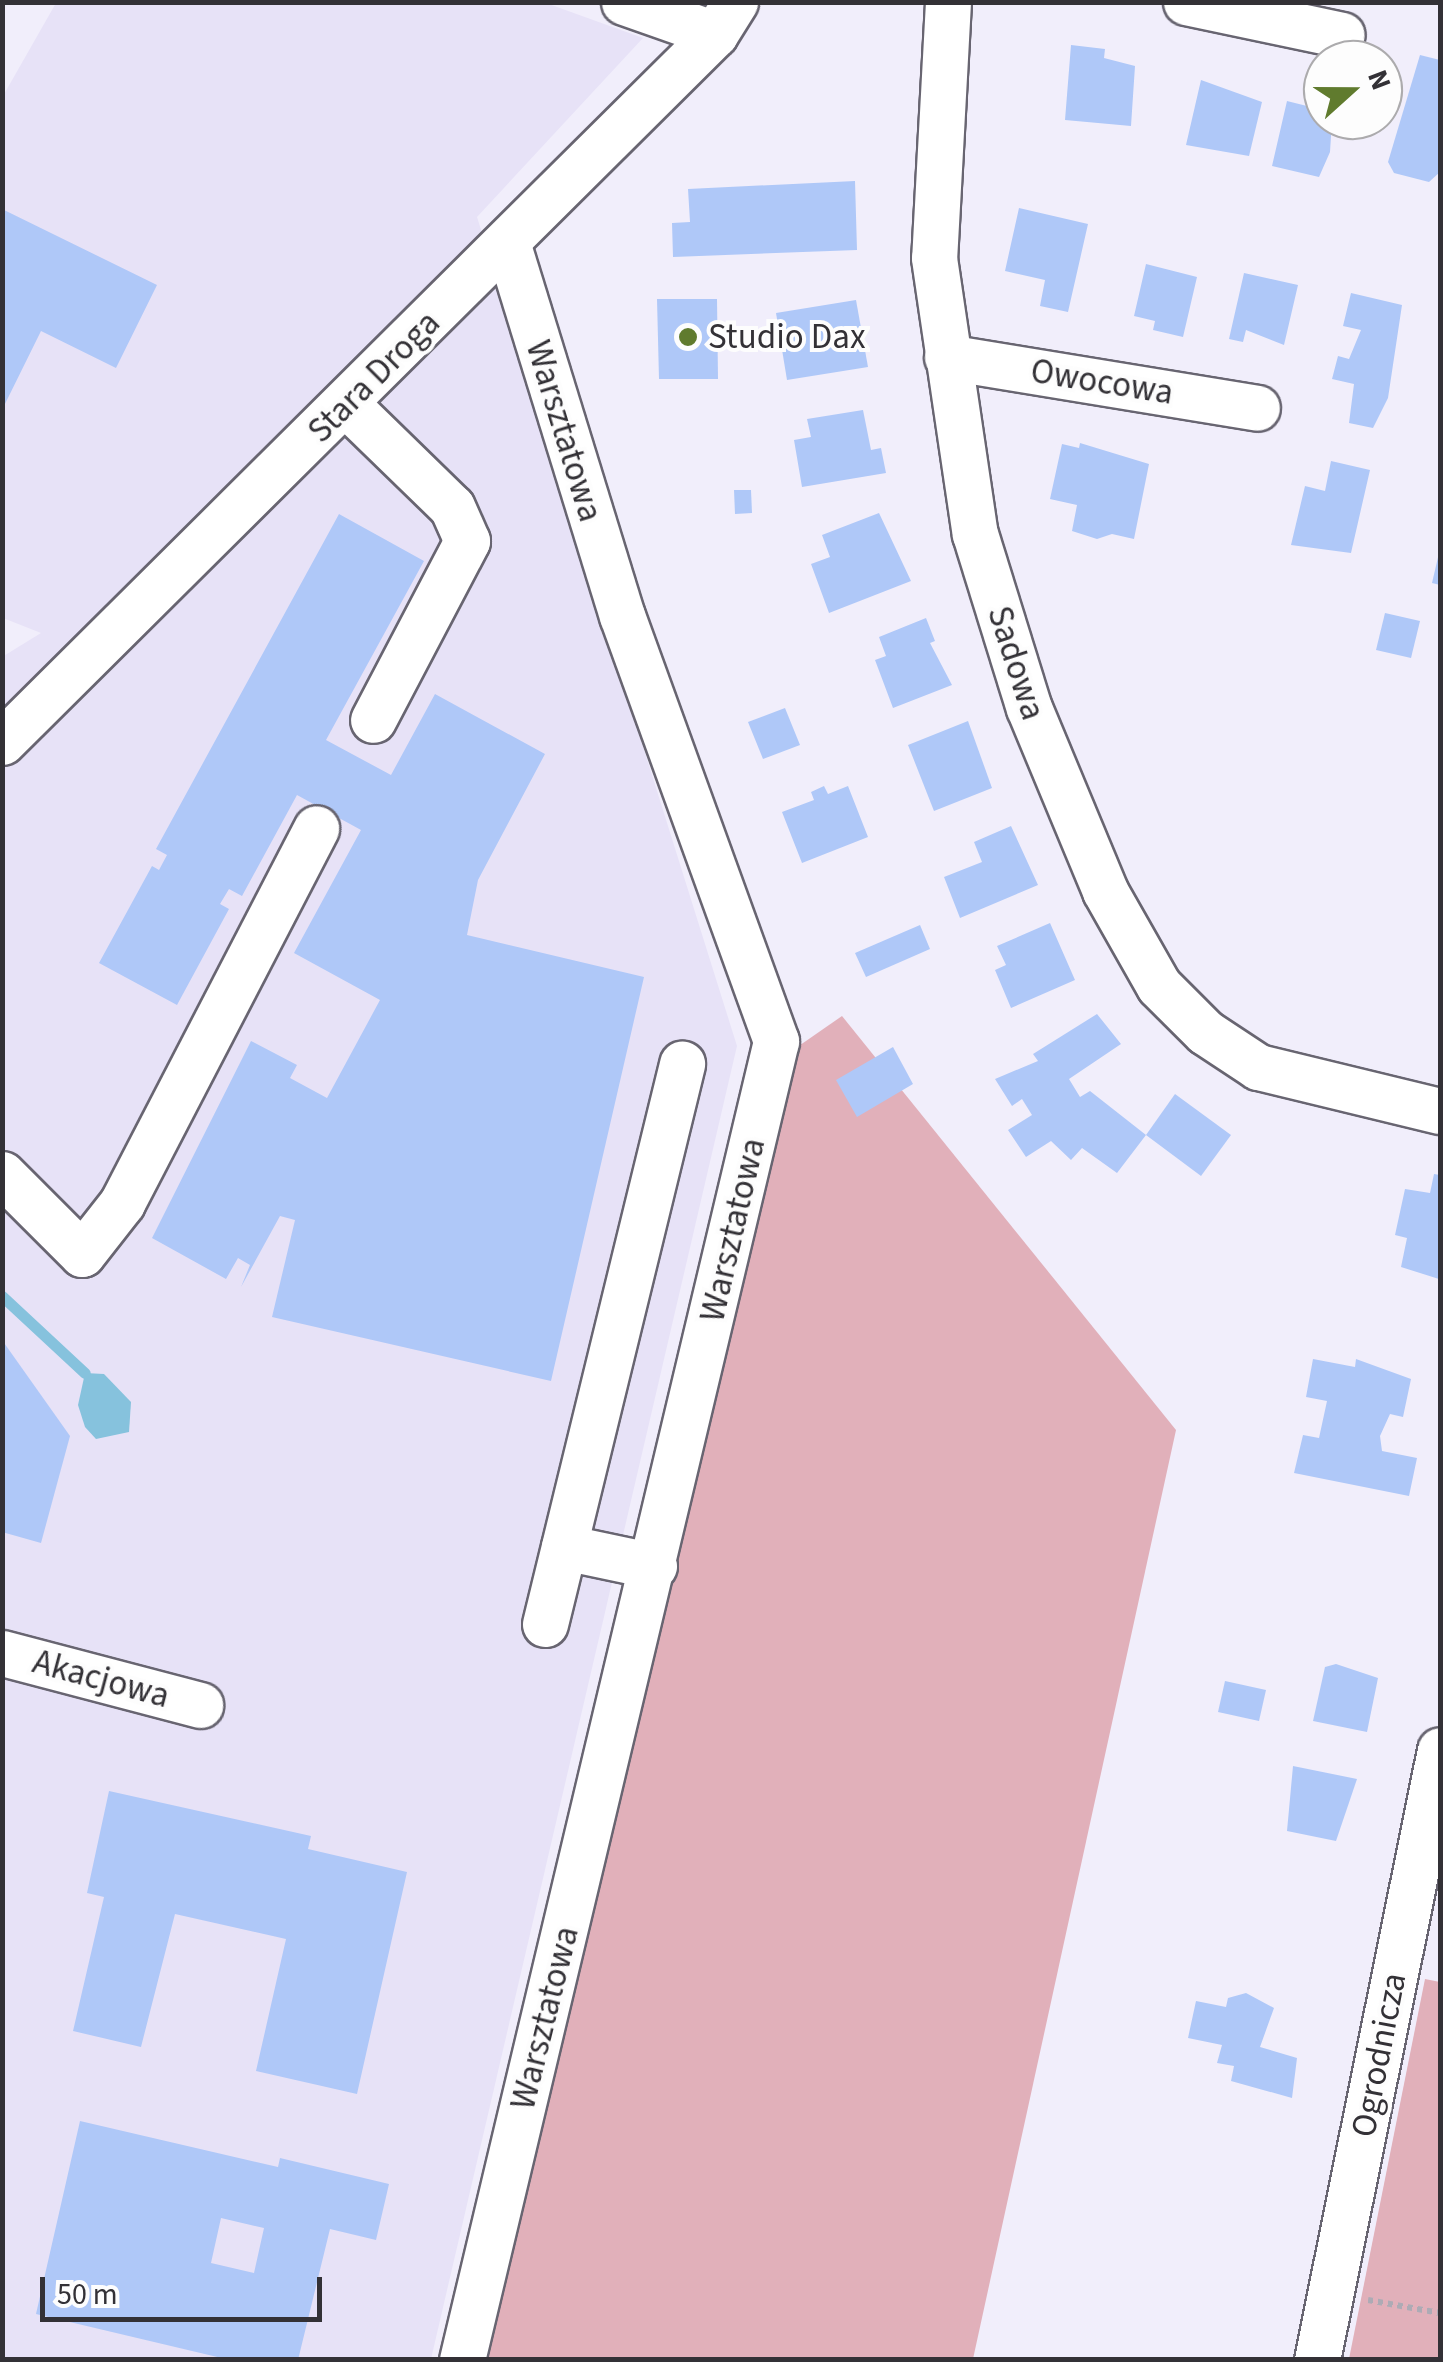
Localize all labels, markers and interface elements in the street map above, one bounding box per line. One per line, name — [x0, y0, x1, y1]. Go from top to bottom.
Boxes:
north arrow — [1303, 40, 1403, 140]
text: N — [1357, 64, 1401, 96]
street label: Stara Droga — [299, 302, 449, 452]
place label: Studio Dax — [708, 316, 866, 358]
marker: Studio Dax — [677, 326, 699, 348]
street label: Warsztatowa — [517, 335, 611, 527]
street label: Owocowa — [1028, 350, 1176, 414]
street label: Sadowa — [978, 601, 1054, 725]
street label: Warsztatowa — [692, 1134, 774, 1326]
street label: Akacjowa — [28, 1641, 174, 1717]
street label: Warsztatowa — [502, 1922, 588, 2114]
street label: Ogrodnicza — [1343, 1969, 1415, 2141]
scale bar — [45, 2257, 328, 2319]
text: 50 m — [57, 2273, 118, 2316]

